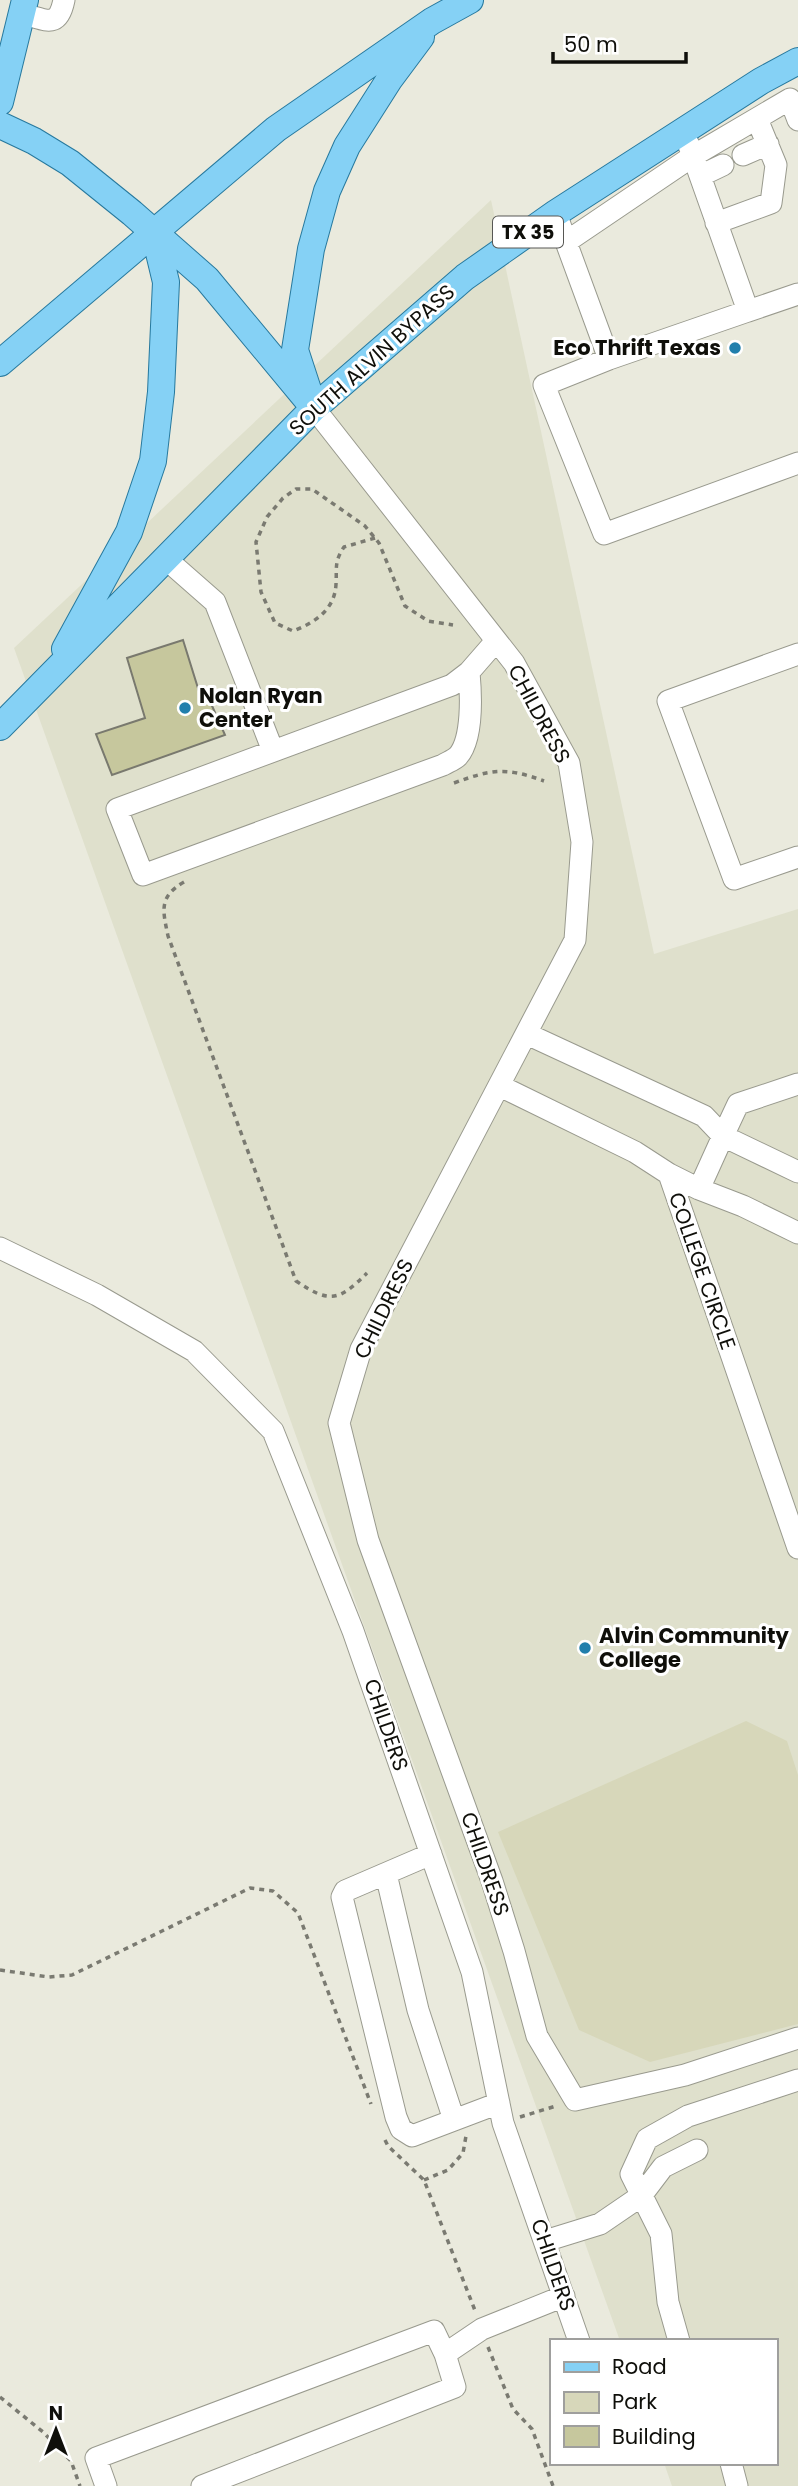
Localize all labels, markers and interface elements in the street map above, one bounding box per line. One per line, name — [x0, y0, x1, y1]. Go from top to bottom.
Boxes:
scale bar — [553, 21, 686, 65]
text: 50 m — [564, 30, 618, 59]
road number: TX 35 — [493, 216, 563, 248]
street label: SOUTH ALVIN BYPASS — [283, 277, 461, 442]
place label: Eco Thrift Texas — [553, 333, 721, 362]
marker: Eco Thrift Texas — [727, 340, 743, 356]
street label: CHILDRESS — [501, 659, 578, 768]
place label: Nolan Ryan Center — [199, 681, 323, 734]
marker: Nolan Ryan Center — [177, 700, 193, 716]
street label: COLLEGE CIRCLE — [662, 1188, 743, 1353]
street label: CHILDRESS — [347, 1254, 420, 1364]
place label: Alvin Community College — [599, 1621, 790, 1674]
marker: Alvin Community College — [577, 1640, 593, 1656]
street label: CHILDERS — [357, 1675, 416, 1775]
street label: CHILDRESS — [454, 1808, 517, 1920]
street label: CHILDERS — [524, 2215, 583, 2315]
legend — [550, 2339, 777, 2465]
text: Road — [612, 2352, 667, 2381]
text: Park — [612, 2387, 657, 2416]
north arrow — [21, 2395, 91, 2465]
text: N — [49, 2400, 63, 2427]
text: Building — [612, 2422, 696, 2451]

